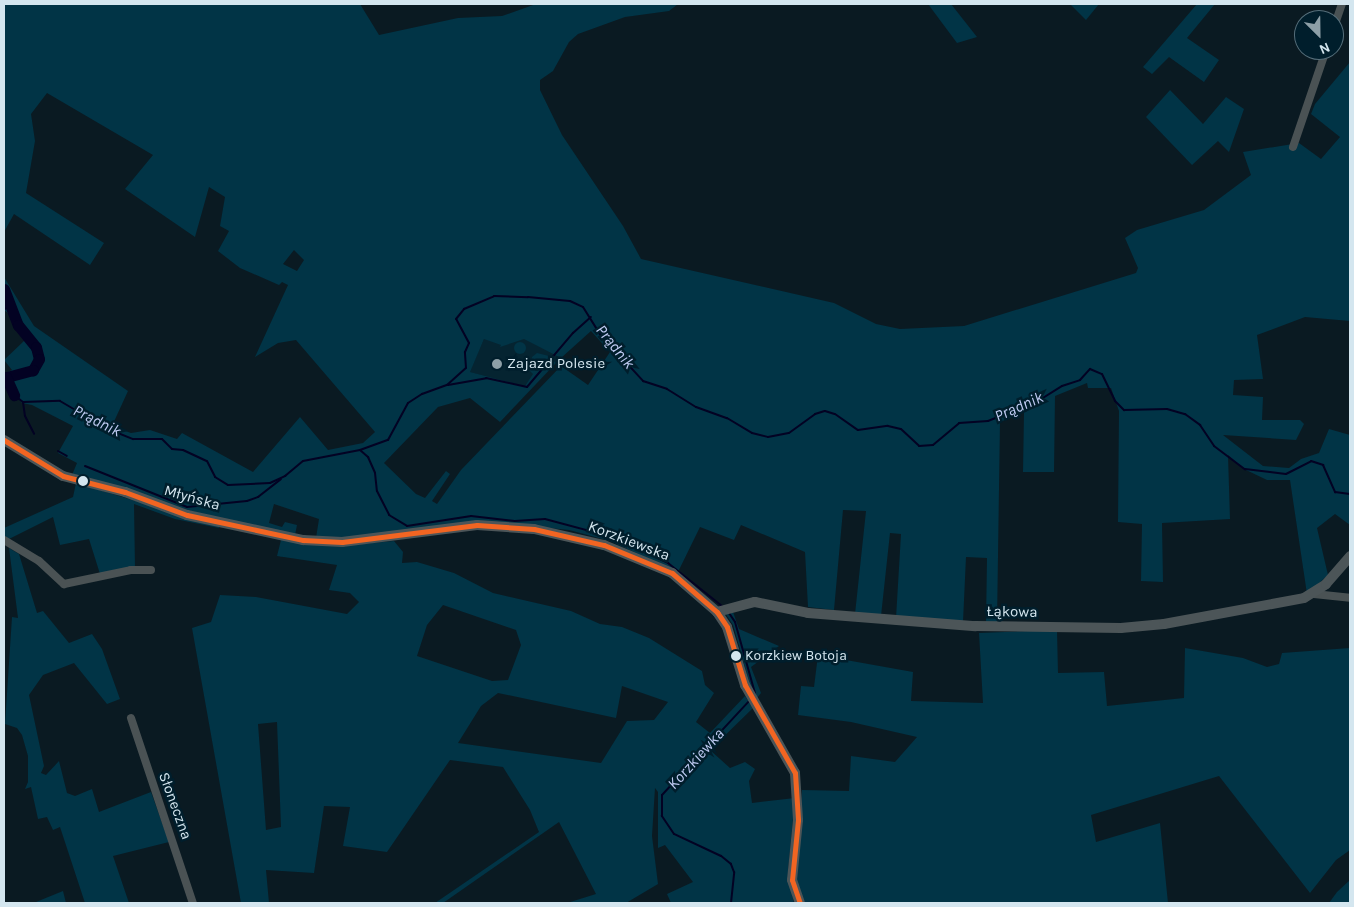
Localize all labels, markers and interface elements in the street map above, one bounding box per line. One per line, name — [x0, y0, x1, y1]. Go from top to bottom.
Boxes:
north arrow — [1294, 10, 1344, 60]
text: N — [1317, 39, 1333, 58]
water label: Prądnik — [591, 321, 639, 373]
place label: Zajazd Polesie — [507, 355, 605, 373]
marker: Zajazd Polesie — [491, 358, 503, 370]
water label: Prądnik — [992, 388, 1046, 426]
water label: Prądnik — [70, 401, 124, 441]
unlabelled marker — [78, 476, 88, 486]
street label: Młyńska — [162, 481, 222, 515]
street label: Korzkiewska — [586, 517, 672, 565]
street label: Łąkowa — [986, 603, 1038, 621]
place label: Korzkiew Botoja — [745, 648, 847, 664]
marker: Korzkiew Botoja — [731, 651, 741, 661]
water label: Korzkiewka — [664, 725, 728, 793]
street label: Słoneczna — [155, 770, 195, 842]

